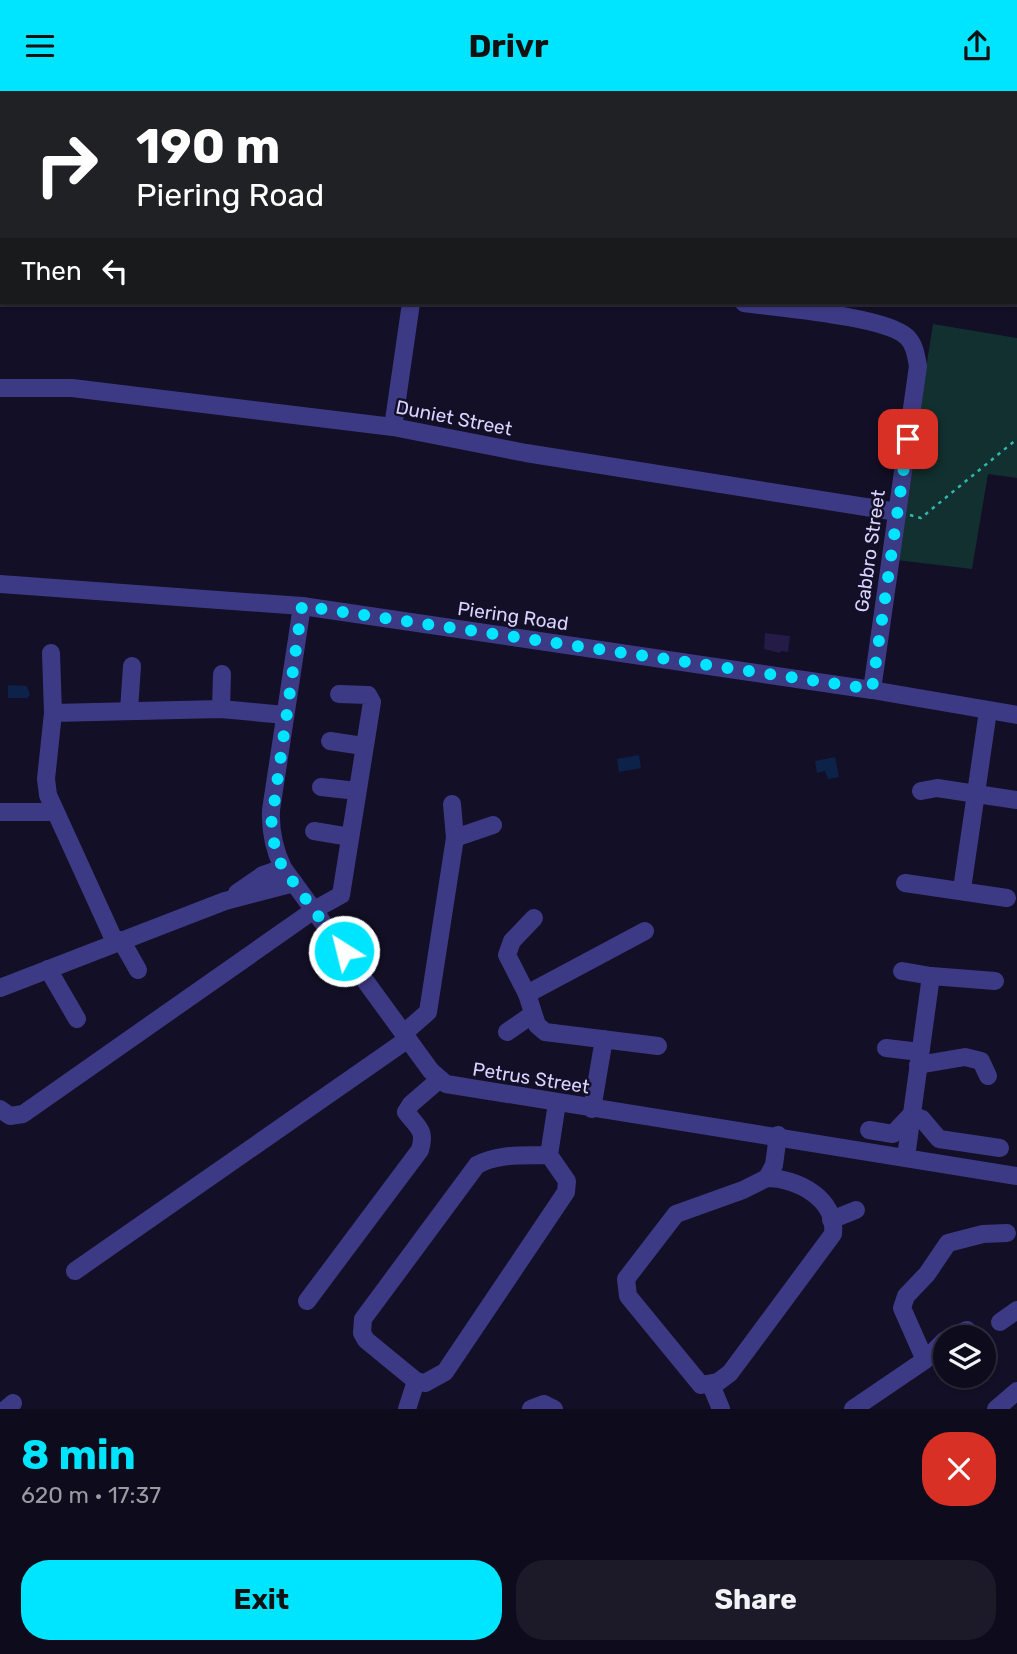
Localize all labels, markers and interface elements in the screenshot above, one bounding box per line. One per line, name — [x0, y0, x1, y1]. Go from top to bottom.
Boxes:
icon: menu — [21, 27, 59, 65]
text: Drivr — [468, 27, 549, 65]
icon: share — [958, 27, 996, 65]
text: 190 m — [136, 117, 280, 175]
icon: right — [21, 119, 112, 210]
text: Piering Road — [136, 176, 324, 214]
icon: left — [96, 252, 134, 290]
text: Then — [21, 256, 82, 287]
street label: Duniet Street — [394, 395, 515, 441]
pin — [878, 409, 938, 469]
icon: arrive — [889, 420, 927, 458]
street label: Gabbro Street — [850, 488, 890, 614]
street label: Piering Road — [456, 597, 570, 635]
position arrow — [307, 914, 381, 988]
street label: Petrus Street — [471, 1057, 592, 1099]
map controls — [933, 1325, 996, 1388]
button: layers — [933, 1325, 996, 1388]
text: 8 min — [21, 1430, 136, 1480]
button: close — [922, 1432, 996, 1506]
text: 620 m · 17:37 — [21, 1481, 161, 1509]
button: Exit — [21, 1560, 502, 1640]
button: Share — [516, 1560, 996, 1640]

